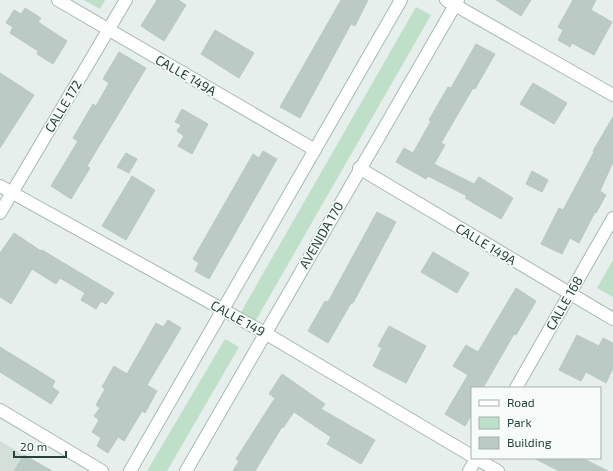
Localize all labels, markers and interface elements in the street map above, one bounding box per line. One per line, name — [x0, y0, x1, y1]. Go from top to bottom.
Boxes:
street label: CALLE 149A — [153, 51, 219, 99]
street label: CALLE 172 — [41, 77, 85, 135]
street label: AVENIDA 170 — [295, 199, 347, 271]
street label: CALLE 149A — [453, 220, 519, 268]
street label: CALLE 168 — [542, 273, 586, 333]
street label: CALLE 149 — [208, 297, 268, 339]
legend — [471, 387, 601, 459]
text: Road — [507, 395, 535, 409]
text: Park — [507, 415, 532, 429]
scale bar — [14, 433, 66, 459]
text: Building — [507, 435, 552, 449]
text: 20 m — [20, 439, 47, 453]

